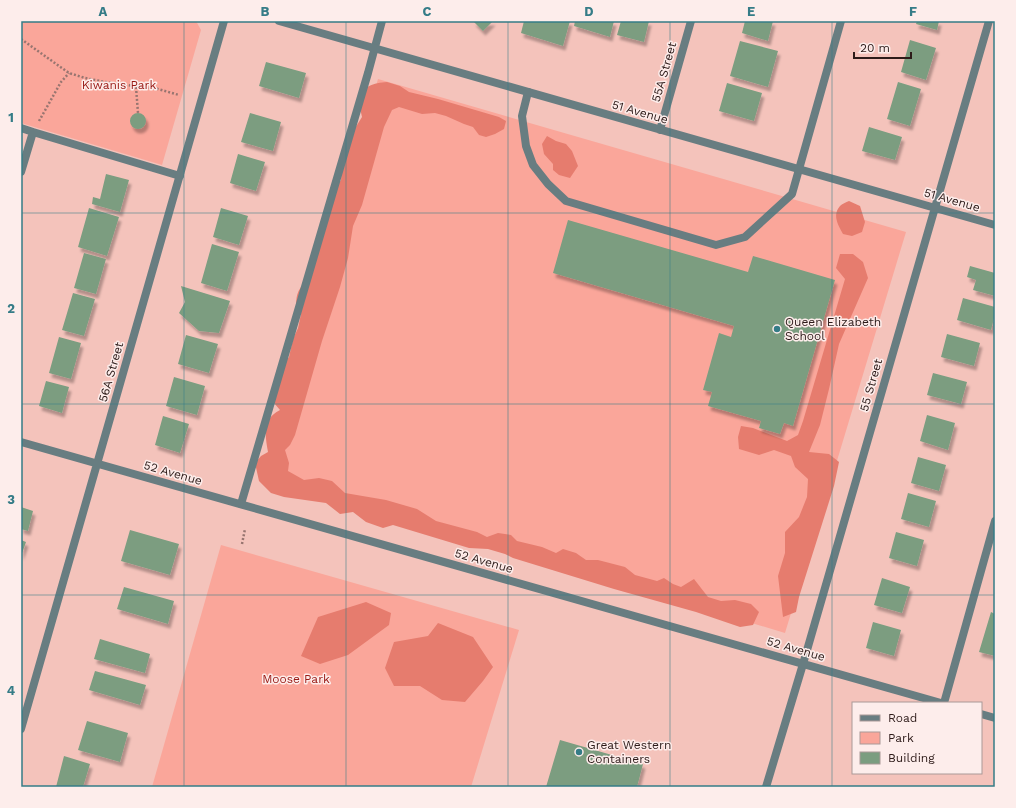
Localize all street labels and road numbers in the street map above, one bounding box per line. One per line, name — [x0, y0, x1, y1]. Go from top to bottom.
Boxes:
street label: 55A Street — [649, 40, 679, 104]
street label: 51 Avenue — [610, 97, 670, 127]
street label: 51 Avenue — [922, 185, 982, 215]
street label: 56A Street — [96, 340, 126, 404]
street label: 55 Street — [857, 357, 885, 413]
street label: 52 Avenue — [142, 458, 204, 488]
street label: 52 Avenue — [453, 546, 515, 576]
street label: 52 Avenue — [765, 634, 827, 664]

